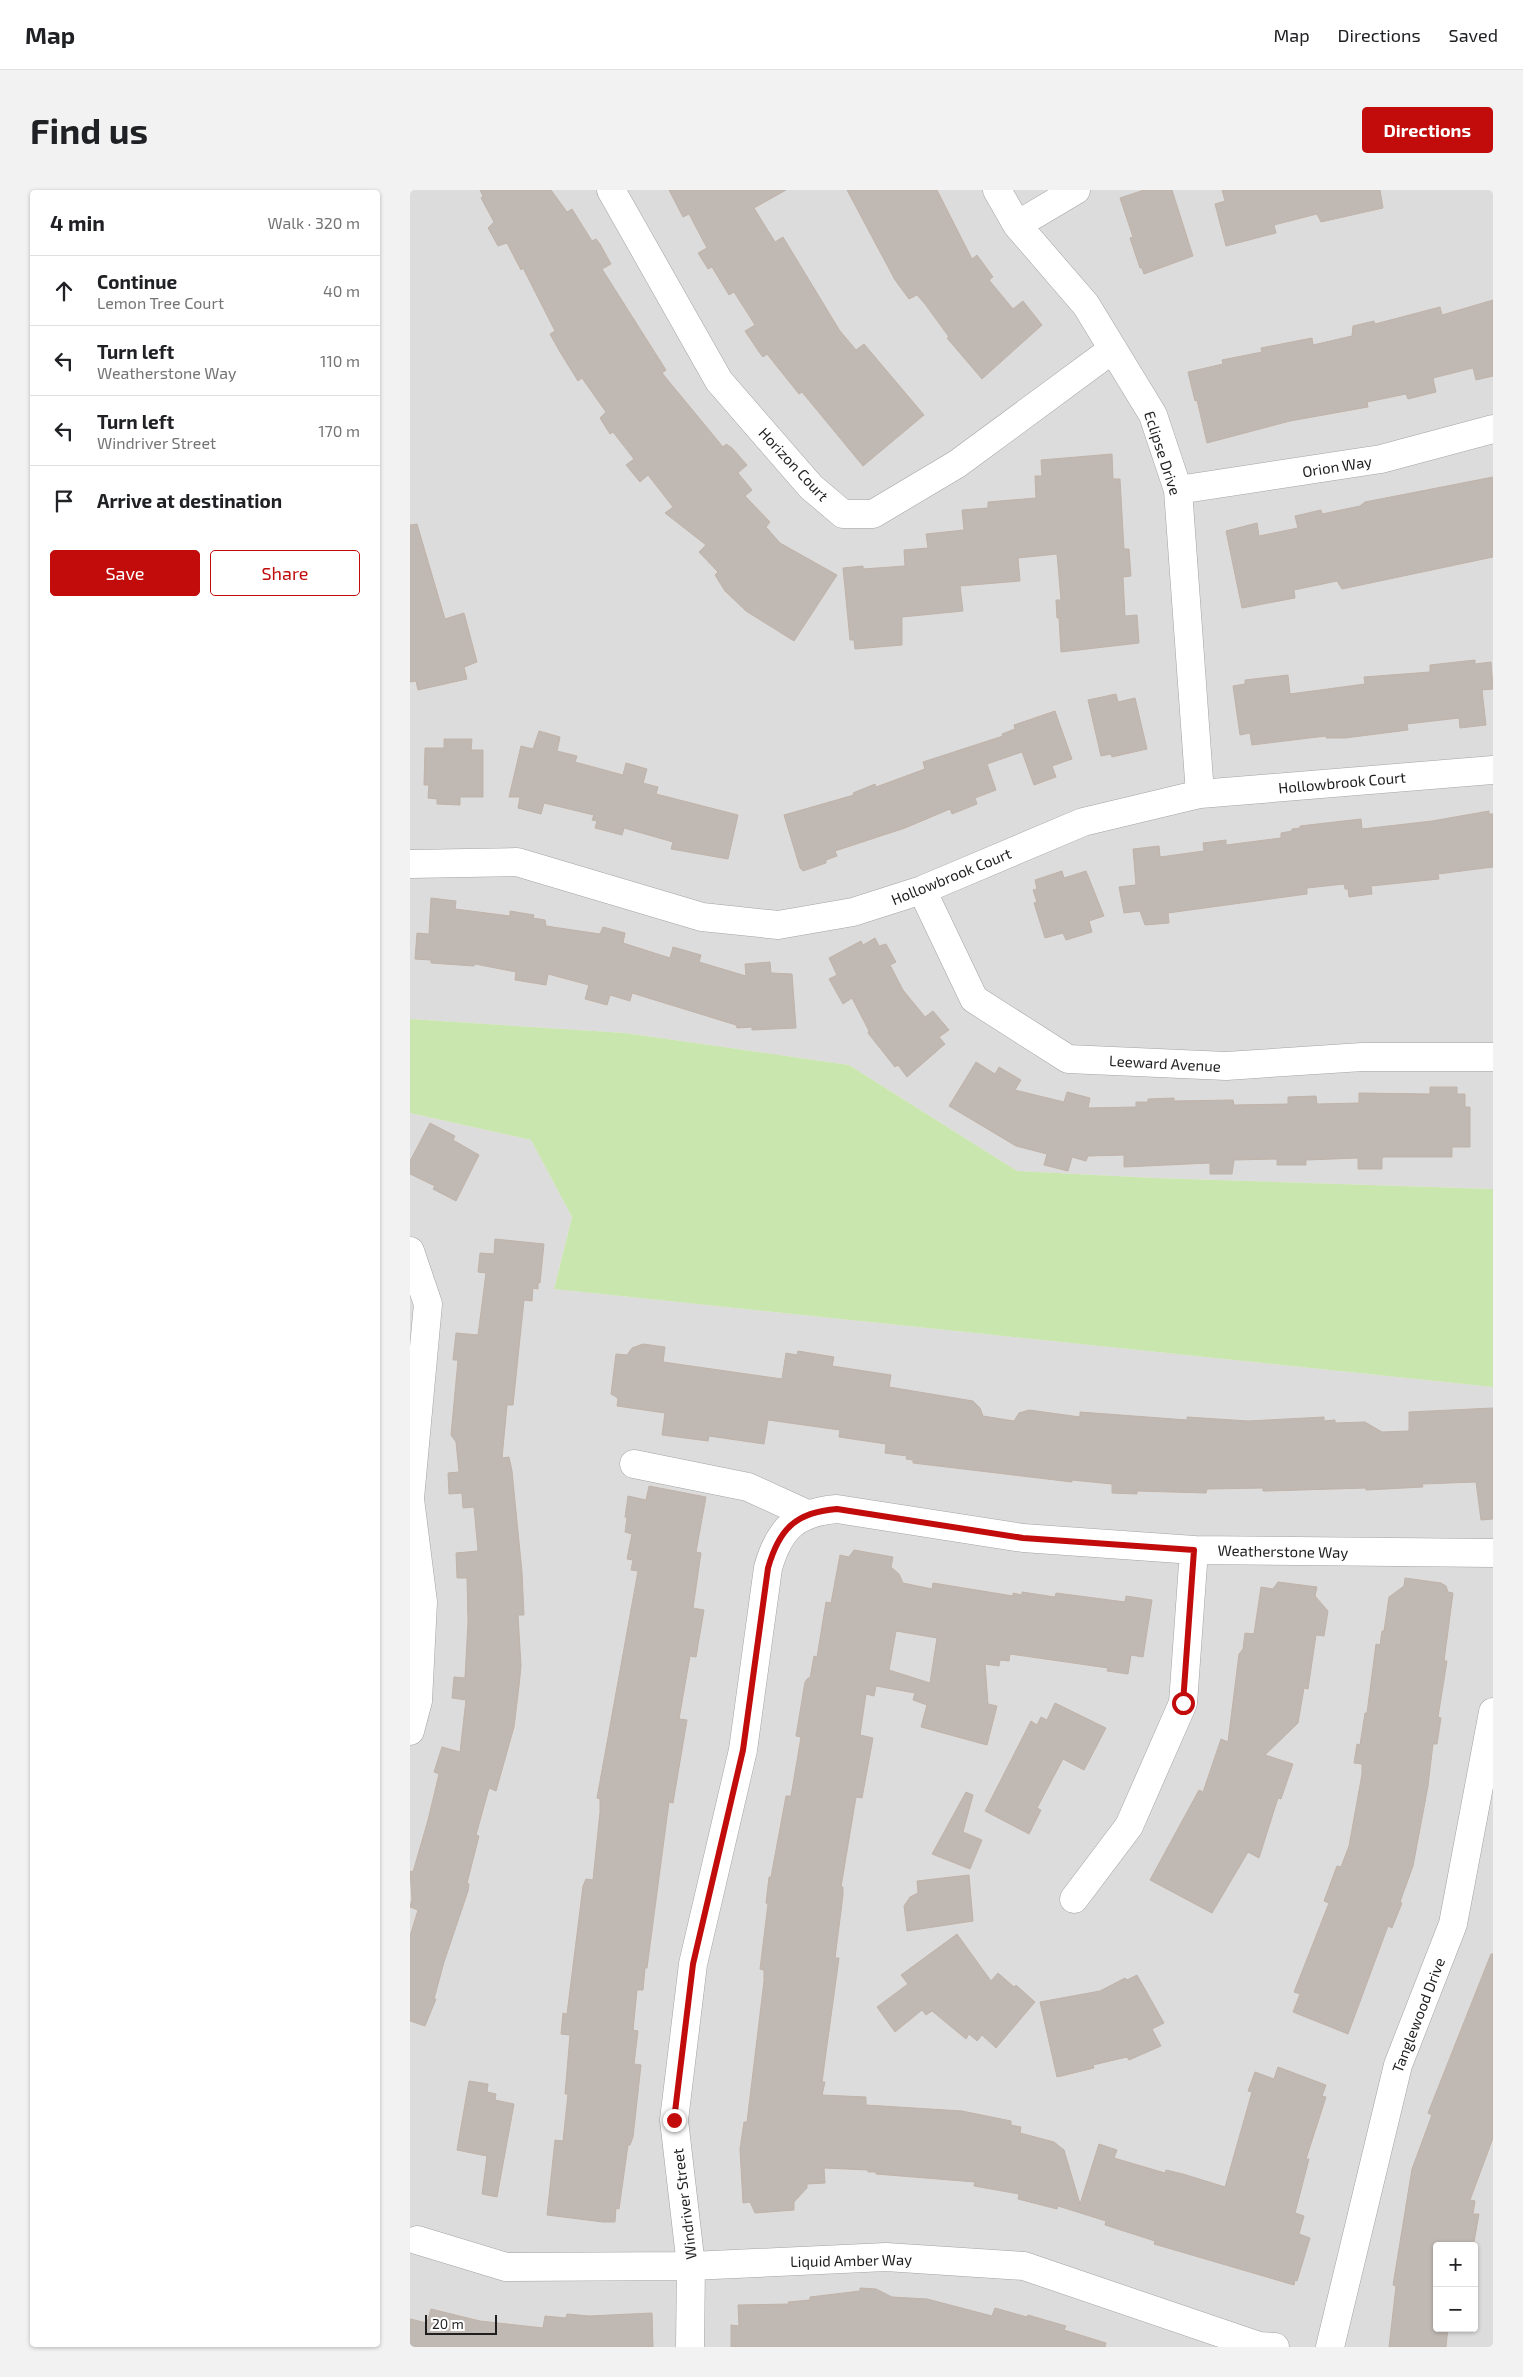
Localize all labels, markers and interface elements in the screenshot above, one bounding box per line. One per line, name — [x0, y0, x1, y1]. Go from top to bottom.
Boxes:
text: Map — [25, 20, 75, 49]
text: Map — [1273, 24, 1310, 46]
text: Directions — [1338, 24, 1421, 46]
text: Saved — [1449, 24, 1498, 46]
button: Directions — [1362, 107, 1493, 153]
text: Find us — [30, 109, 148, 151]
text: 4 min — [50, 210, 105, 235]
text: Walk · 320 m — [267, 213, 360, 232]
text: Continue — [97, 270, 177, 293]
icon: ahead — [50, 277, 78, 305]
text: 40 m — [323, 281, 360, 300]
text: Lemon Tree Court — [97, 293, 224, 312]
text: Turn left — [97, 340, 174, 363]
icon: left — [50, 347, 78, 375]
text: 110 m — [320, 351, 360, 370]
text: Weatherstone Way — [97, 363, 236, 382]
street label: Eclipse Drive — [1141, 409, 1185, 497]
text: Turn left — [97, 410, 174, 433]
icon: left — [50, 417, 78, 445]
text: 170 m — [318, 421, 360, 440]
street label: Horizon Court — [755, 424, 833, 505]
text: Windriver Street — [97, 433, 216, 452]
street label: Orion Way — [1301, 452, 1373, 480]
icon: arrive — [50, 487, 78, 515]
text: Arrive at destination — [97, 489, 282, 512]
button: Save — [50, 550, 200, 596]
button: Share — [210, 550, 360, 596]
street label: Hollowbrook Court — [1278, 767, 1407, 797]
street label: Hollowbrook Court — [888, 844, 1014, 908]
street label: Leeward Avenue — [1109, 1051, 1221, 1075]
street label: Weatherstone Way — [1217, 1541, 1349, 1561]
route start — [1172, 1692, 1195, 1715]
street label: Tanglewood Drive — [1388, 1955, 1448, 2075]
route end — [663, 2109, 686, 2132]
street label: Windriver Street — [668, 2147, 700, 2261]
map controls — [1433, 2242, 1478, 2332]
button: + — [1433, 2242, 1478, 2287]
street label: Liquid Amber Way — [790, 2250, 912, 2270]
button: − — [1433, 2287, 1478, 2332]
scale bar — [425, 2312, 498, 2335]
text: 20 m — [432, 2315, 464, 2332]

